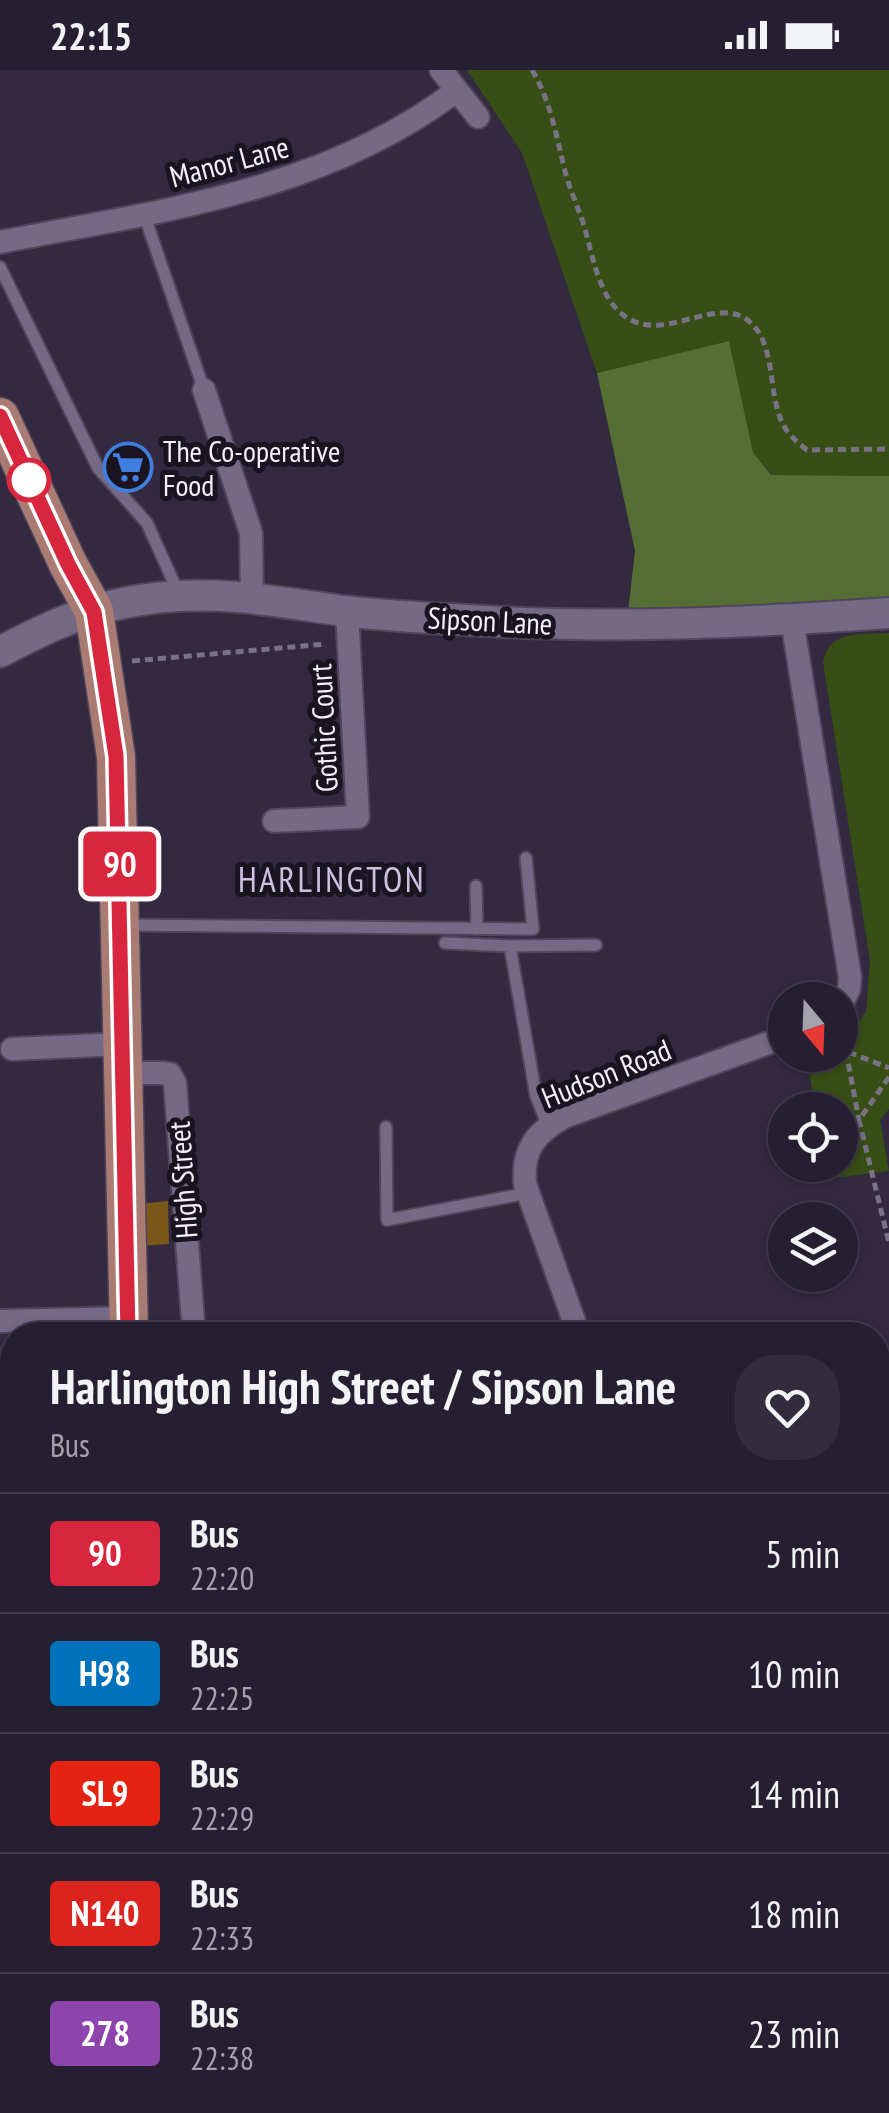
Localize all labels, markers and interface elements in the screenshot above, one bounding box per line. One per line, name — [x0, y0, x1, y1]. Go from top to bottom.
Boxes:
text: 22:15 — [50, 11, 132, 60]
street label: Manor Lane — [165, 126, 293, 196]
place label: The Co-operative Food — [163, 431, 340, 504]
supermarket icon: The Co-operative Food — [102, 441, 154, 493]
unlabelled marker — [8, 459, 50, 501]
street label: Sipson Lane — [427, 597, 553, 643]
street label: Gothic Court — [300, 662, 346, 793]
line badge: 90 — [75, 832, 165, 896]
text: 90 — [103, 841, 137, 887]
district label: HARLINGTON — [238, 856, 426, 902]
north arrow — [768, 982, 858, 1072]
map controls — [768, 982, 858, 1292]
street label: Hudson Road — [536, 1029, 676, 1117]
button: locate — [768, 1092, 858, 1182]
street label: High Street — [158, 1119, 206, 1240]
button: layers — [768, 1202, 858, 1292]
text: Harlington High Street / Sipson Lane — [50, 1355, 676, 1417]
button: heart — [735, 1355, 840, 1460]
text: Bus — [50, 1424, 90, 1466]
text: Bus — [190, 1508, 239, 1557]
text: 5 min — [765, 1529, 840, 1578]
text: 90 — [88, 1530, 122, 1576]
text: 22:20 — [190, 1557, 254, 1599]
text: Bus — [190, 1628, 239, 1677]
text: 10 min — [748, 1649, 840, 1698]
text: H98 — [79, 1650, 131, 1696]
text: 22:25 — [190, 1677, 254, 1719]
text: Bus — [190, 1748, 239, 1797]
text: 14 min — [748, 1769, 840, 1818]
text: SL9 — [82, 1770, 128, 1816]
text: 22:29 — [190, 1797, 254, 1839]
text: Bus — [190, 1868, 239, 1917]
text: 18 min — [748, 1889, 840, 1938]
text: N140 — [70, 1890, 140, 1936]
text: 22:33 — [190, 1917, 254, 1959]
text: Bus — [190, 1988, 239, 2037]
text: 23 min — [748, 2009, 840, 2058]
text: 278 — [80, 2010, 130, 2056]
text: 22:38 — [190, 2037, 254, 2079]

